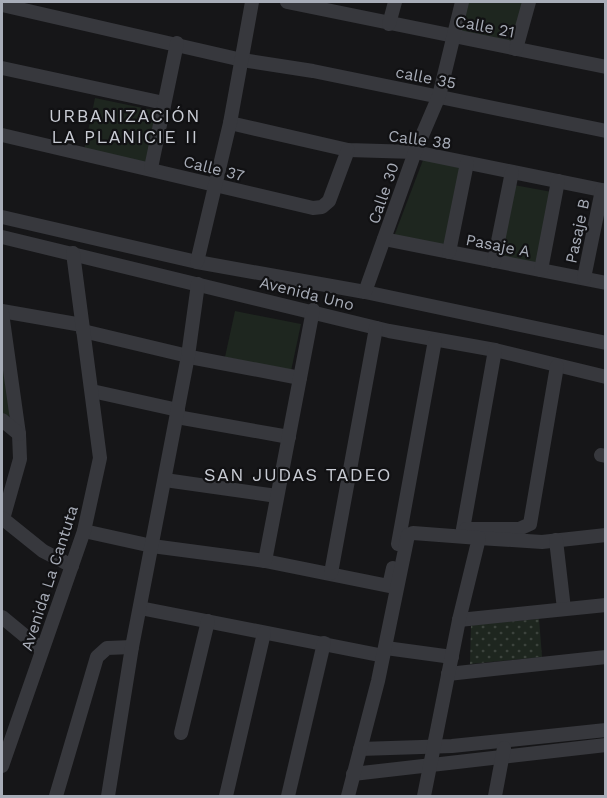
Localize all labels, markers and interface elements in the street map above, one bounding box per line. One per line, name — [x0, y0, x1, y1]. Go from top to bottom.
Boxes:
street label: Calle 21 — [454, 11, 516, 42]
street label: calle 35 — [394, 62, 458, 93]
district label: URBANIZACIÓN LA PLANICIE II — [49, 105, 201, 147]
street label: Calle 38 — [387, 126, 453, 153]
street label: Calle 37 — [181, 152, 246, 185]
street label: Calle 30 — [364, 160, 403, 226]
street label: Pasaje B — [561, 197, 594, 265]
street label: Pasaje A — [464, 230, 532, 261]
street label: Avenida Uno — [258, 273, 356, 314]
district label: SAN JUDAS TADEO — [204, 464, 392, 485]
street label: Avenida La Cantuta — [17, 503, 82, 653]

